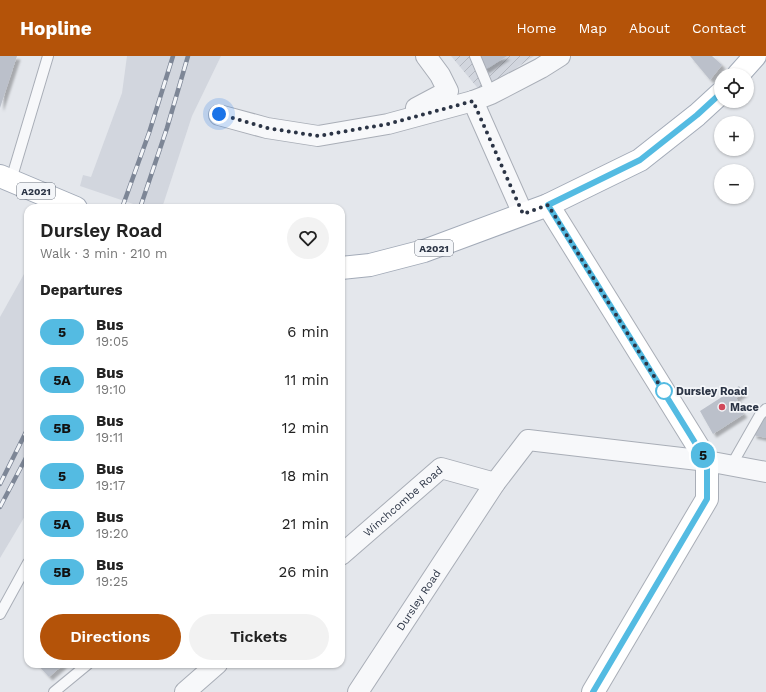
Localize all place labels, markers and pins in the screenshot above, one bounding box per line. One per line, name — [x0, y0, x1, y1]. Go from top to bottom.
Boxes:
marker: Dursley Road — [655, 382, 673, 400]
place label: Dursley Road — [676, 385, 747, 398]
place label: Mace — [730, 401, 759, 414]
marker: Mace — [717, 402, 727, 412]

